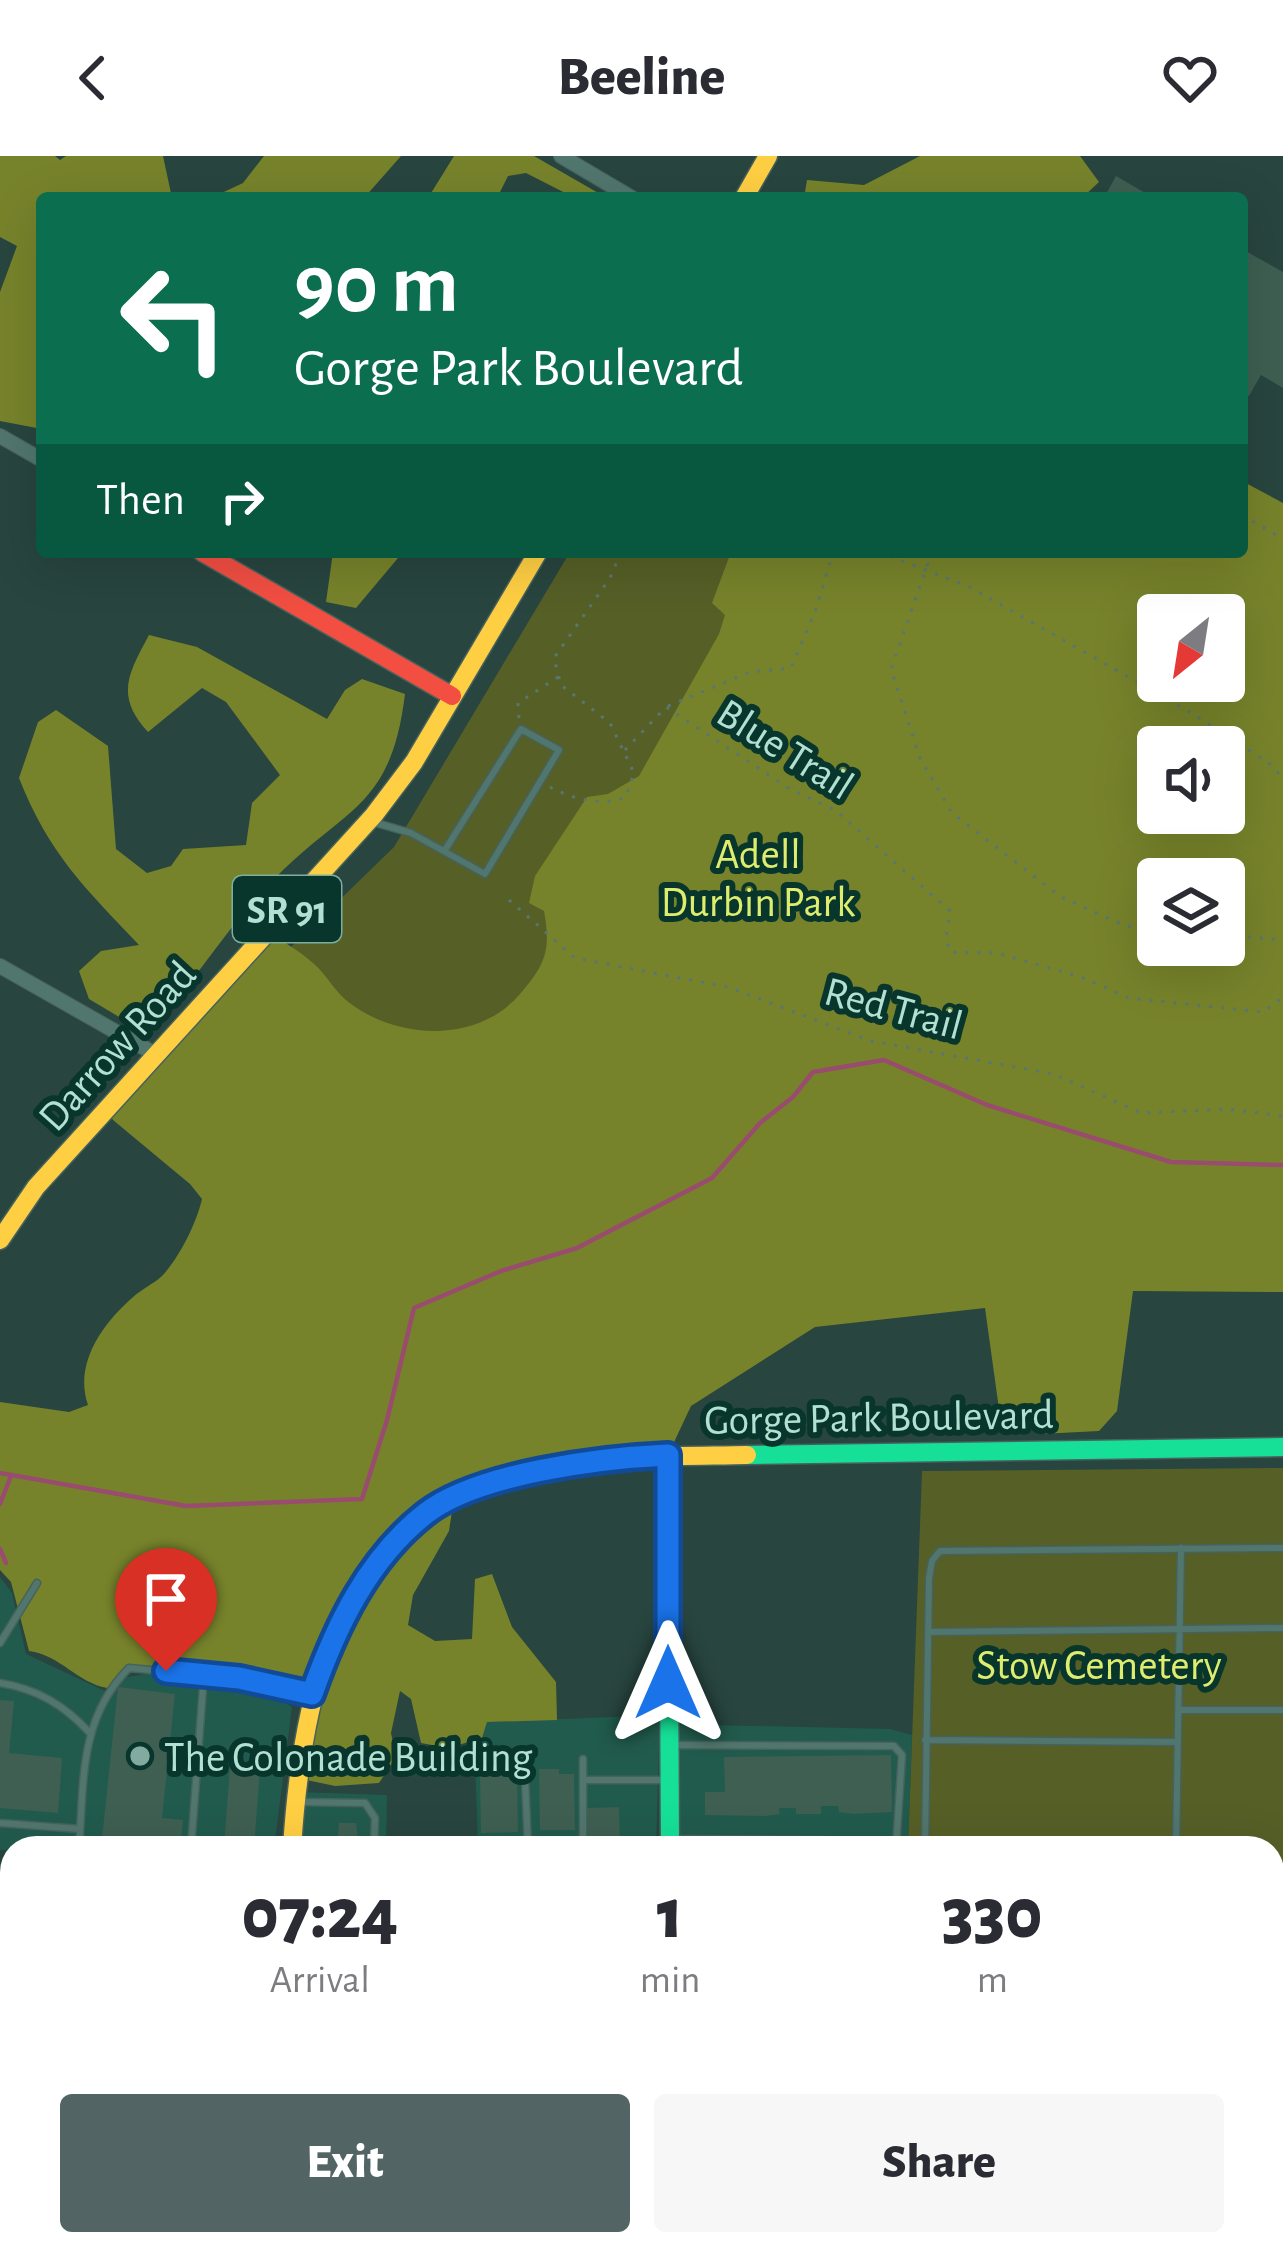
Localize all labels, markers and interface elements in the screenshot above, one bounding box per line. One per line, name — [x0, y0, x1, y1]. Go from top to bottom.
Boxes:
icon: back — [60, 45, 126, 111]
icon: heart — [1157, 45, 1223, 111]
text: Beeline — [558, 51, 725, 105]
icon: left — [96, 240, 252, 396]
text: 90 m — [294, 244, 459, 328]
text: Gorge Park Boulevard — [294, 342, 743, 396]
icon: right — [209, 468, 275, 534]
text: Then — [96, 478, 185, 523]
north arrow — [1137, 594, 1245, 702]
map controls — [1137, 594, 1245, 966]
street label: Blue Trail — [710, 692, 860, 808]
button: sound — [1137, 726, 1245, 834]
park label: Adell Durbin Park — [661, 834, 855, 924]
button: layers — [1137, 858, 1245, 966]
road number: SR 91 — [233, 876, 341, 942]
street label: Darrow Road — [31, 954, 204, 1139]
street label: Red Trail — [820, 970, 967, 1047]
street label: Gorge Park Boulevard — [704, 1394, 1054, 1442]
pin — [115, 1548, 217, 1671]
icon: arrive — [133, 1566, 199, 1632]
position arrow — [605, 1620, 731, 1746]
park label: Stow Cemetery — [976, 1645, 1222, 1687]
place label: The Colonade Building — [164, 1737, 533, 1779]
marker: The Colonade Building — [127, 1743, 153, 1769]
text: 07:24 — [241, 1879, 398, 1951]
text: 1 — [657, 1879, 683, 1951]
text: 330 — [942, 1879, 1043, 1951]
text: Arrival — [270, 1961, 370, 2000]
text: min — [640, 1961, 701, 2000]
text: m — [977, 1961, 1008, 2000]
button: Exit — [60, 2094, 630, 2232]
button: Share — [654, 2094, 1224, 2232]

